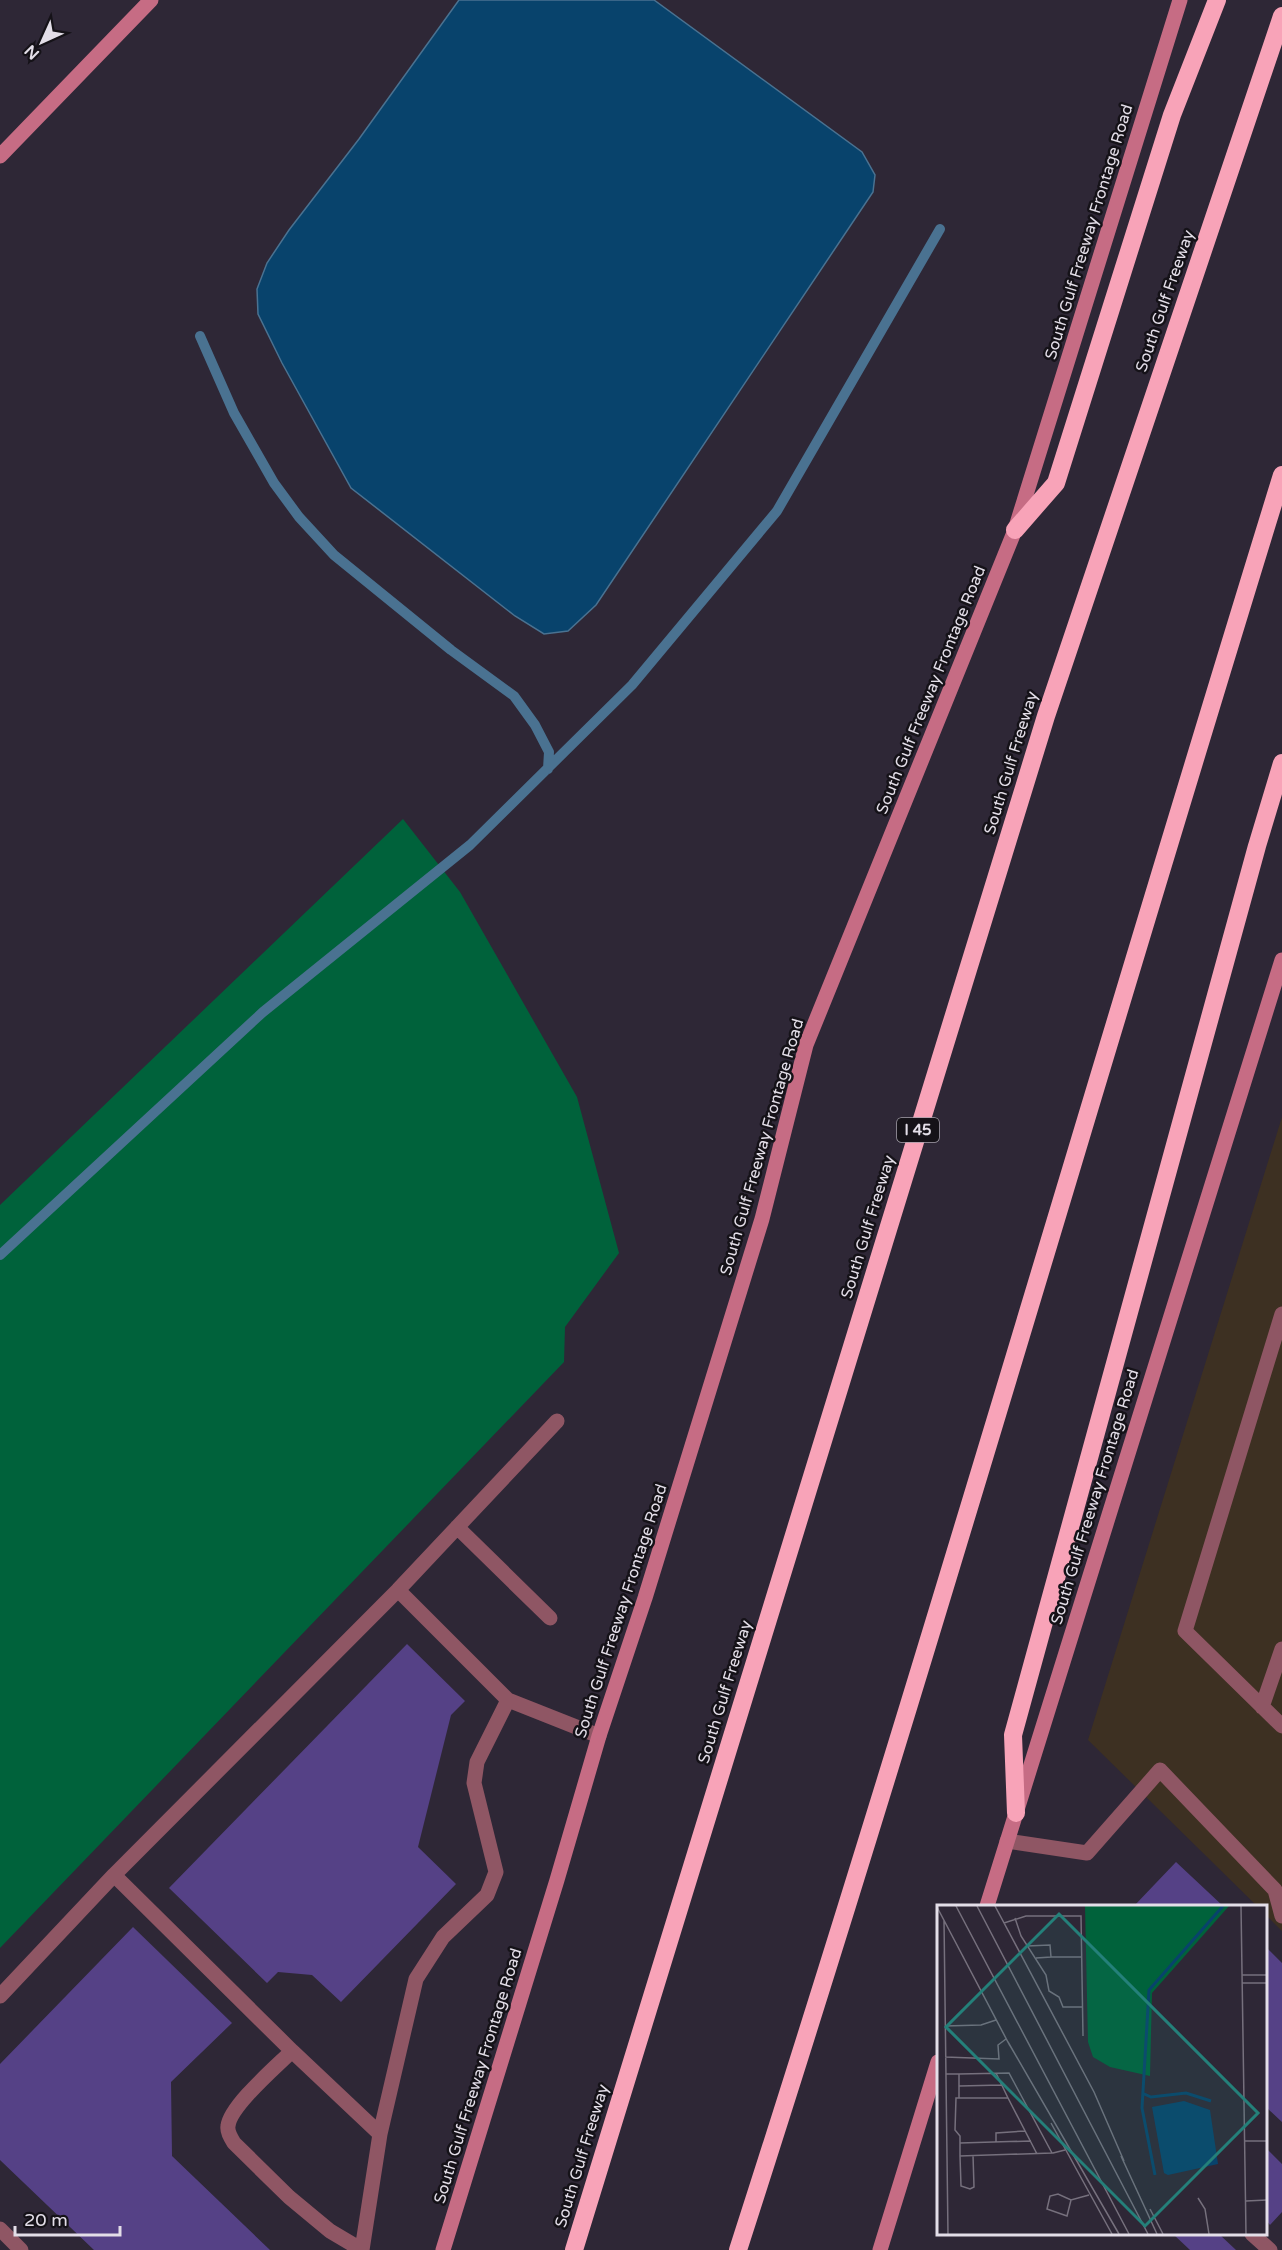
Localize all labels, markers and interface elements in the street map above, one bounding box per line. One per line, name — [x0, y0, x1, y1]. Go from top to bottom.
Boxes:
north arrow — [12, 12, 72, 72]
text: N — [20, 40, 44, 64]
street label: South Gulf Freeway Frontage Road — [1041, 102, 1137, 362]
street label: South Gulf Freeway — [1131, 227, 1199, 375]
street label: South Gulf Freeway Frontage Road — [872, 563, 990, 817]
street label: South Gulf Freeway — [980, 689, 1042, 837]
street label: South Gulf Freeway Frontage Road — [716, 1016, 808, 1278]
road number: I 45 — [897, 1118, 939, 1142]
street label: South Gulf Freeway — [837, 1153, 899, 1301]
street label: South Gulf Freeway Frontage Road — [1047, 1367, 1143, 1627]
street label: South Gulf Freeway Frontage Road — [570, 1481, 672, 1741]
street label: South Gulf Freeway — [694, 1618, 756, 1766]
inset map — [937, 1905, 1267, 2235]
street label: South Gulf Freeway Frontage Road — [430, 1946, 526, 2206]
street label: South Gulf Freeway — [551, 2082, 613, 2230]
scale bar — [15, 2199, 120, 2237]
text: 20 m — [24, 2209, 68, 2231]

